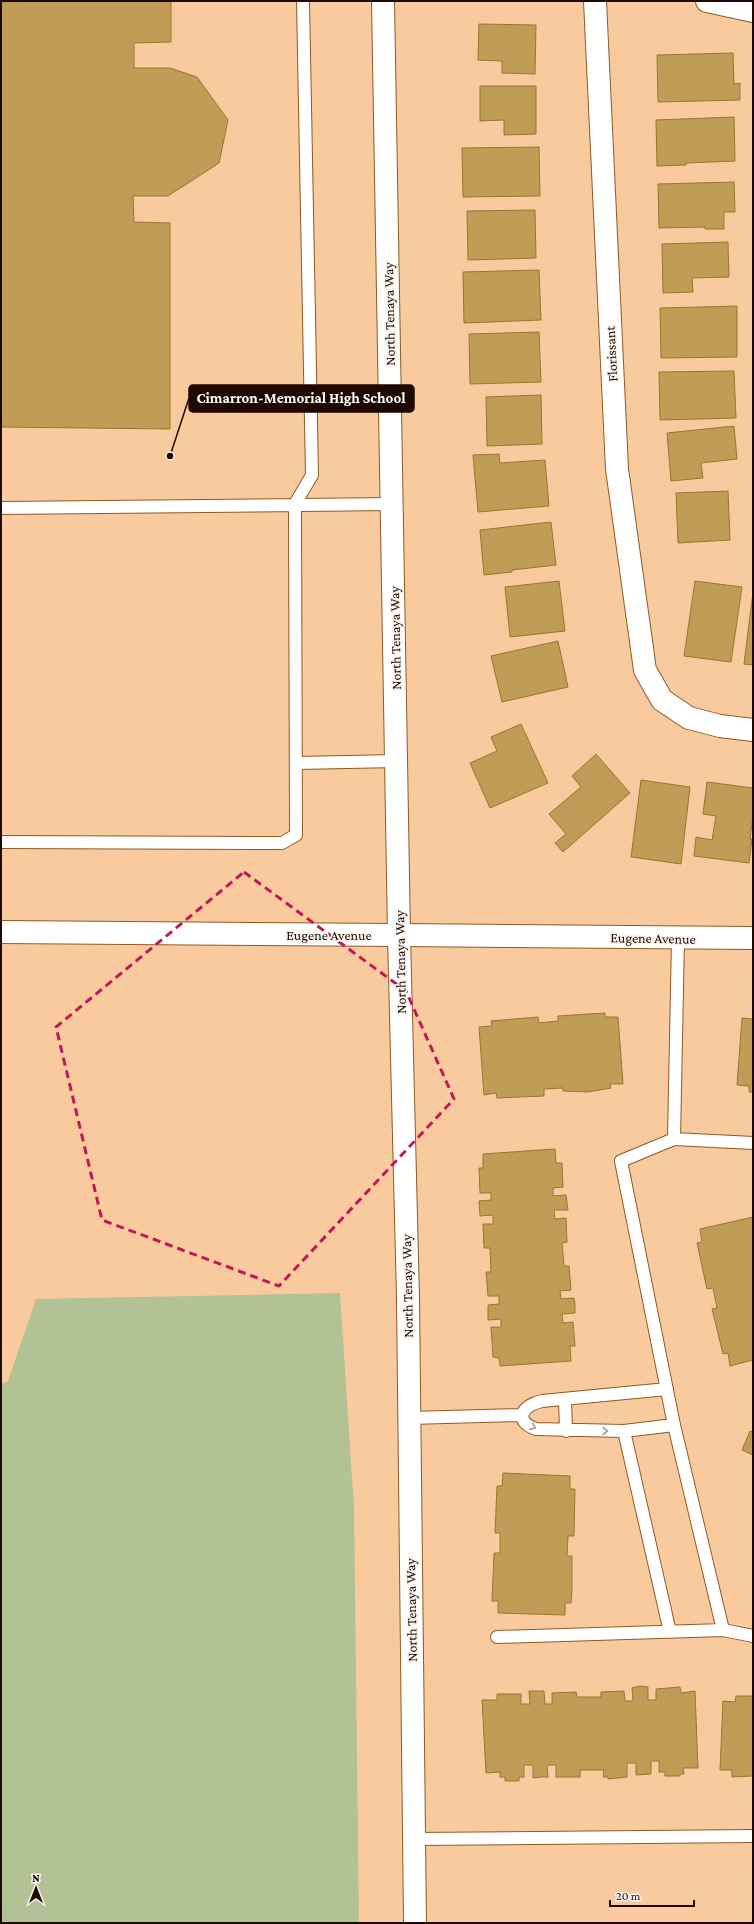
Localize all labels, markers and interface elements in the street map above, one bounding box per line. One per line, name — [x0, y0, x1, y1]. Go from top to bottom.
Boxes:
street label: North Tenaya Way — [380, 262, 398, 366]
street label: Florissant — [602, 325, 620, 382]
callout: Cimarron-Memorial High School — [189, 385, 414, 412]
text: Cimarron-Memorial High School — [196, 390, 406, 406]
street label: North Tenaya Way — [386, 586, 404, 690]
street label: North Tenaya Way — [391, 910, 409, 1014]
street label: Eugene Avenue — [286, 927, 372, 943]
street label: Eugene Avenue — [610, 929, 696, 947]
street label: North Tenaya Way — [398, 1234, 416, 1338]
one-way arrow — [529, 1422, 536, 1430]
one-way arrow — [602, 1427, 608, 1435]
street label: North Tenaya Way — [402, 1558, 420, 1662]
north arrow — [16, 1868, 56, 1908]
text: N — [32, 1872, 40, 1884]
scale bar — [610, 1882, 694, 1908]
text: 20 m — [616, 1889, 641, 1903]

